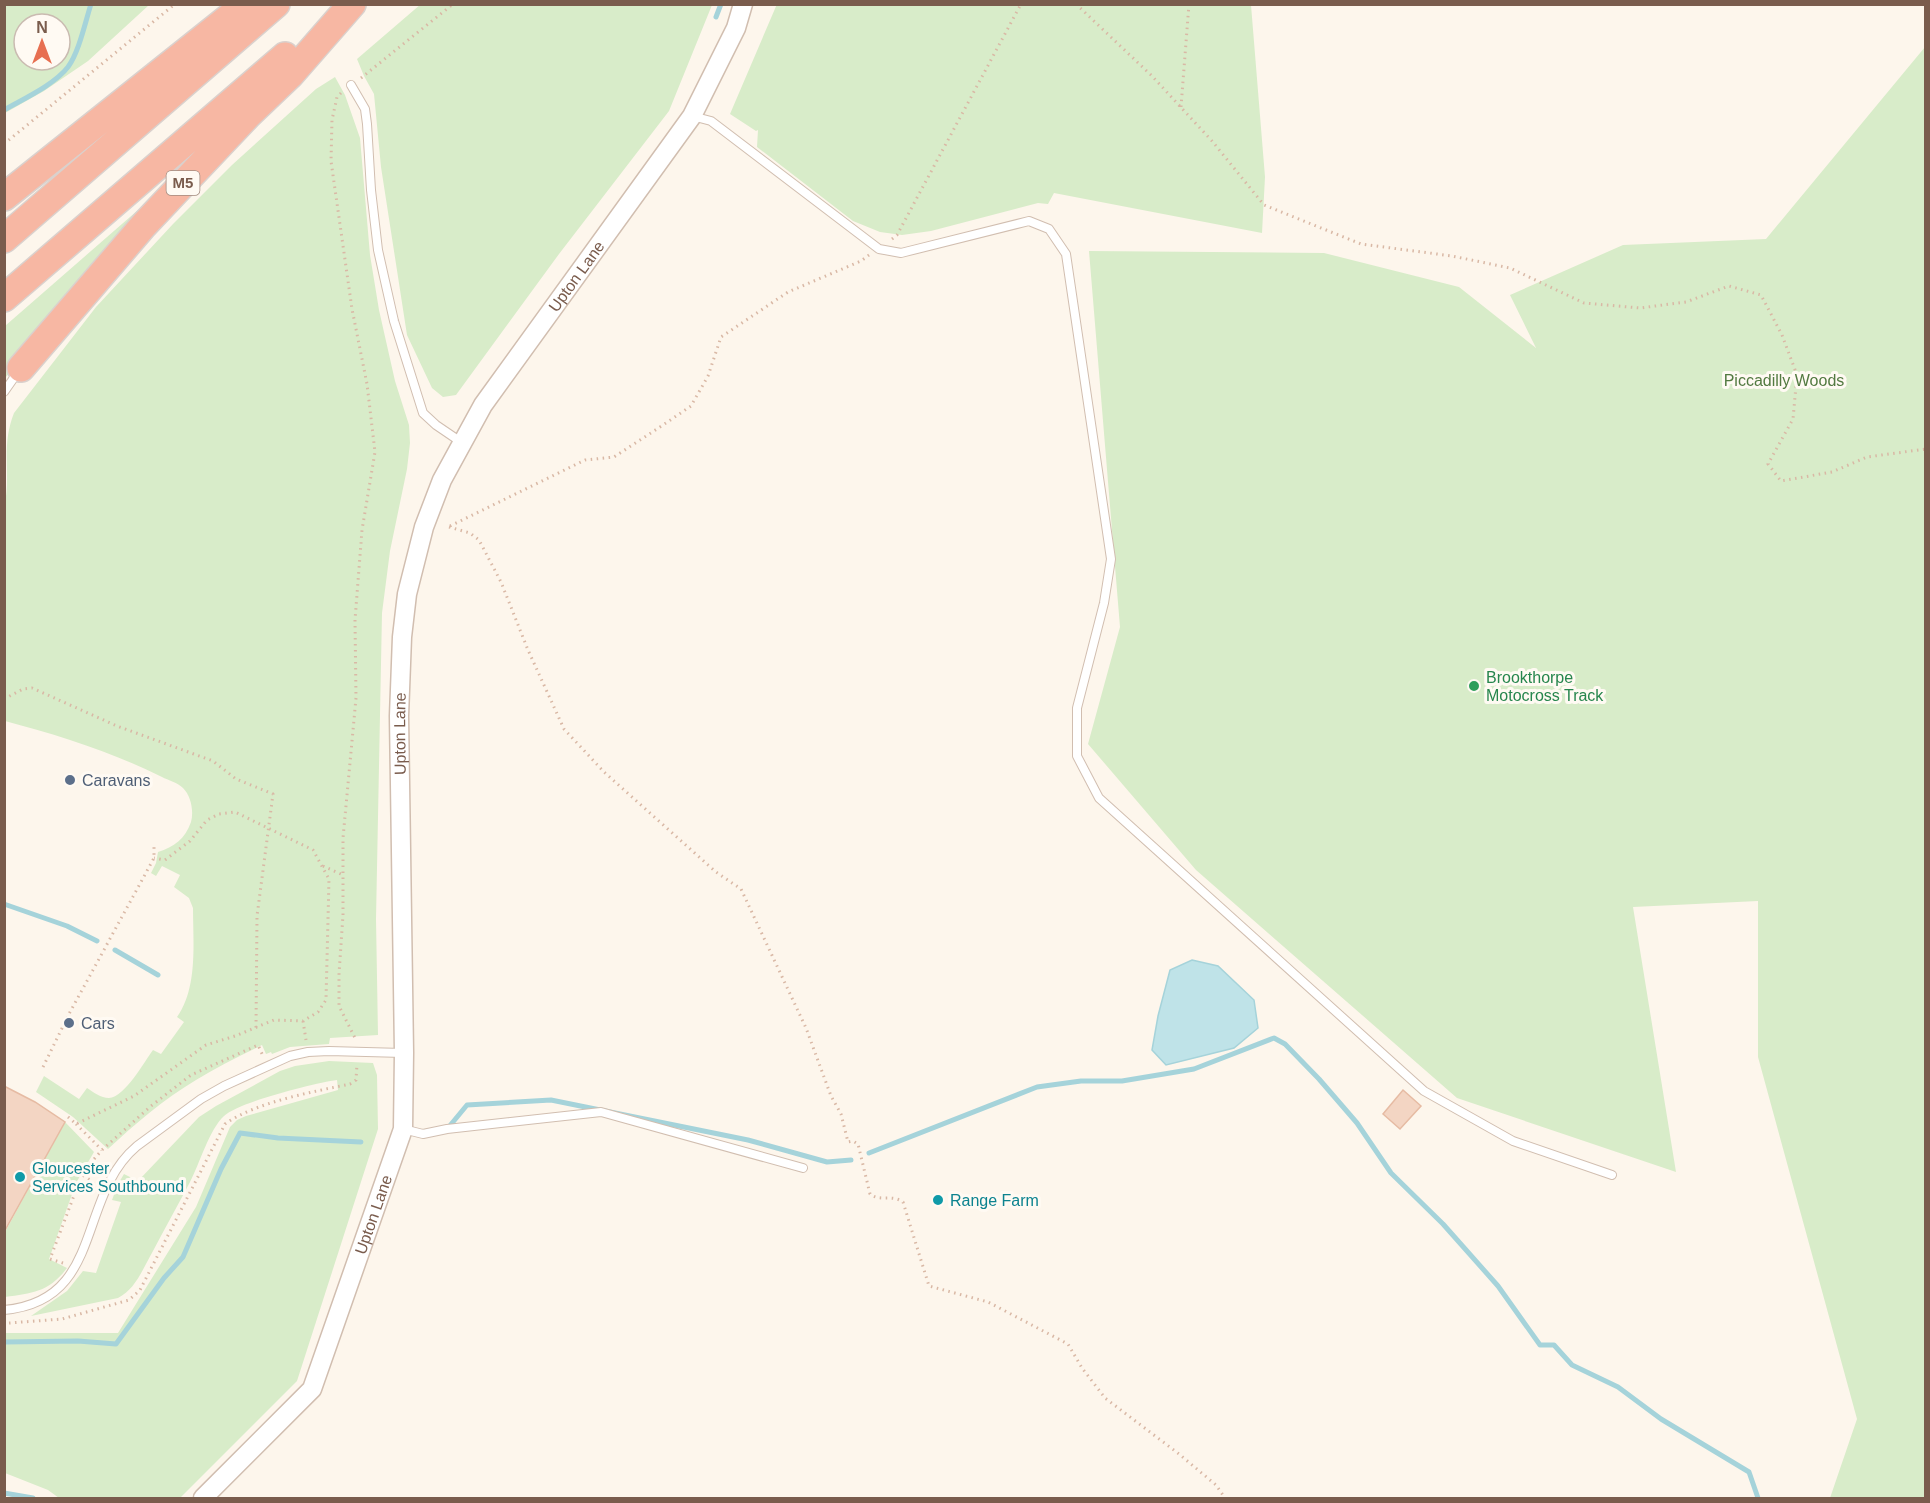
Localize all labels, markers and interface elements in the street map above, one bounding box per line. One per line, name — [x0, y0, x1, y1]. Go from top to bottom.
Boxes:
north arrow — [12, 12, 72, 72]
text: N — [36, 19, 48, 36]
road number: M5 — [166, 171, 200, 195]
street label: Upton Lane — [545, 238, 608, 315]
park label: Piccadilly Woods — [1724, 372, 1844, 389]
place label: Brookthorpe Motocross Track — [1486, 669, 1604, 704]
marker: Brookthorpe Motocross Track — [1467, 679, 1481, 693]
street label: Upton Lane — [391, 692, 409, 775]
place label: Caravans — [82, 772, 150, 789]
marker: Caravans — [63, 773, 77, 787]
place label: Cars — [81, 1015, 115, 1032]
marker: Cars — [62, 1016, 76, 1030]
place label: Gloucester Services Southbound — [32, 1160, 184, 1195]
marker: Gloucester Services Southbound — [13, 1170, 27, 1184]
street label: Upton Lane — [352, 1173, 395, 1257]
place label: Range Farm — [950, 1192, 1039, 1209]
marker: Range Farm — [931, 1193, 945, 1207]

